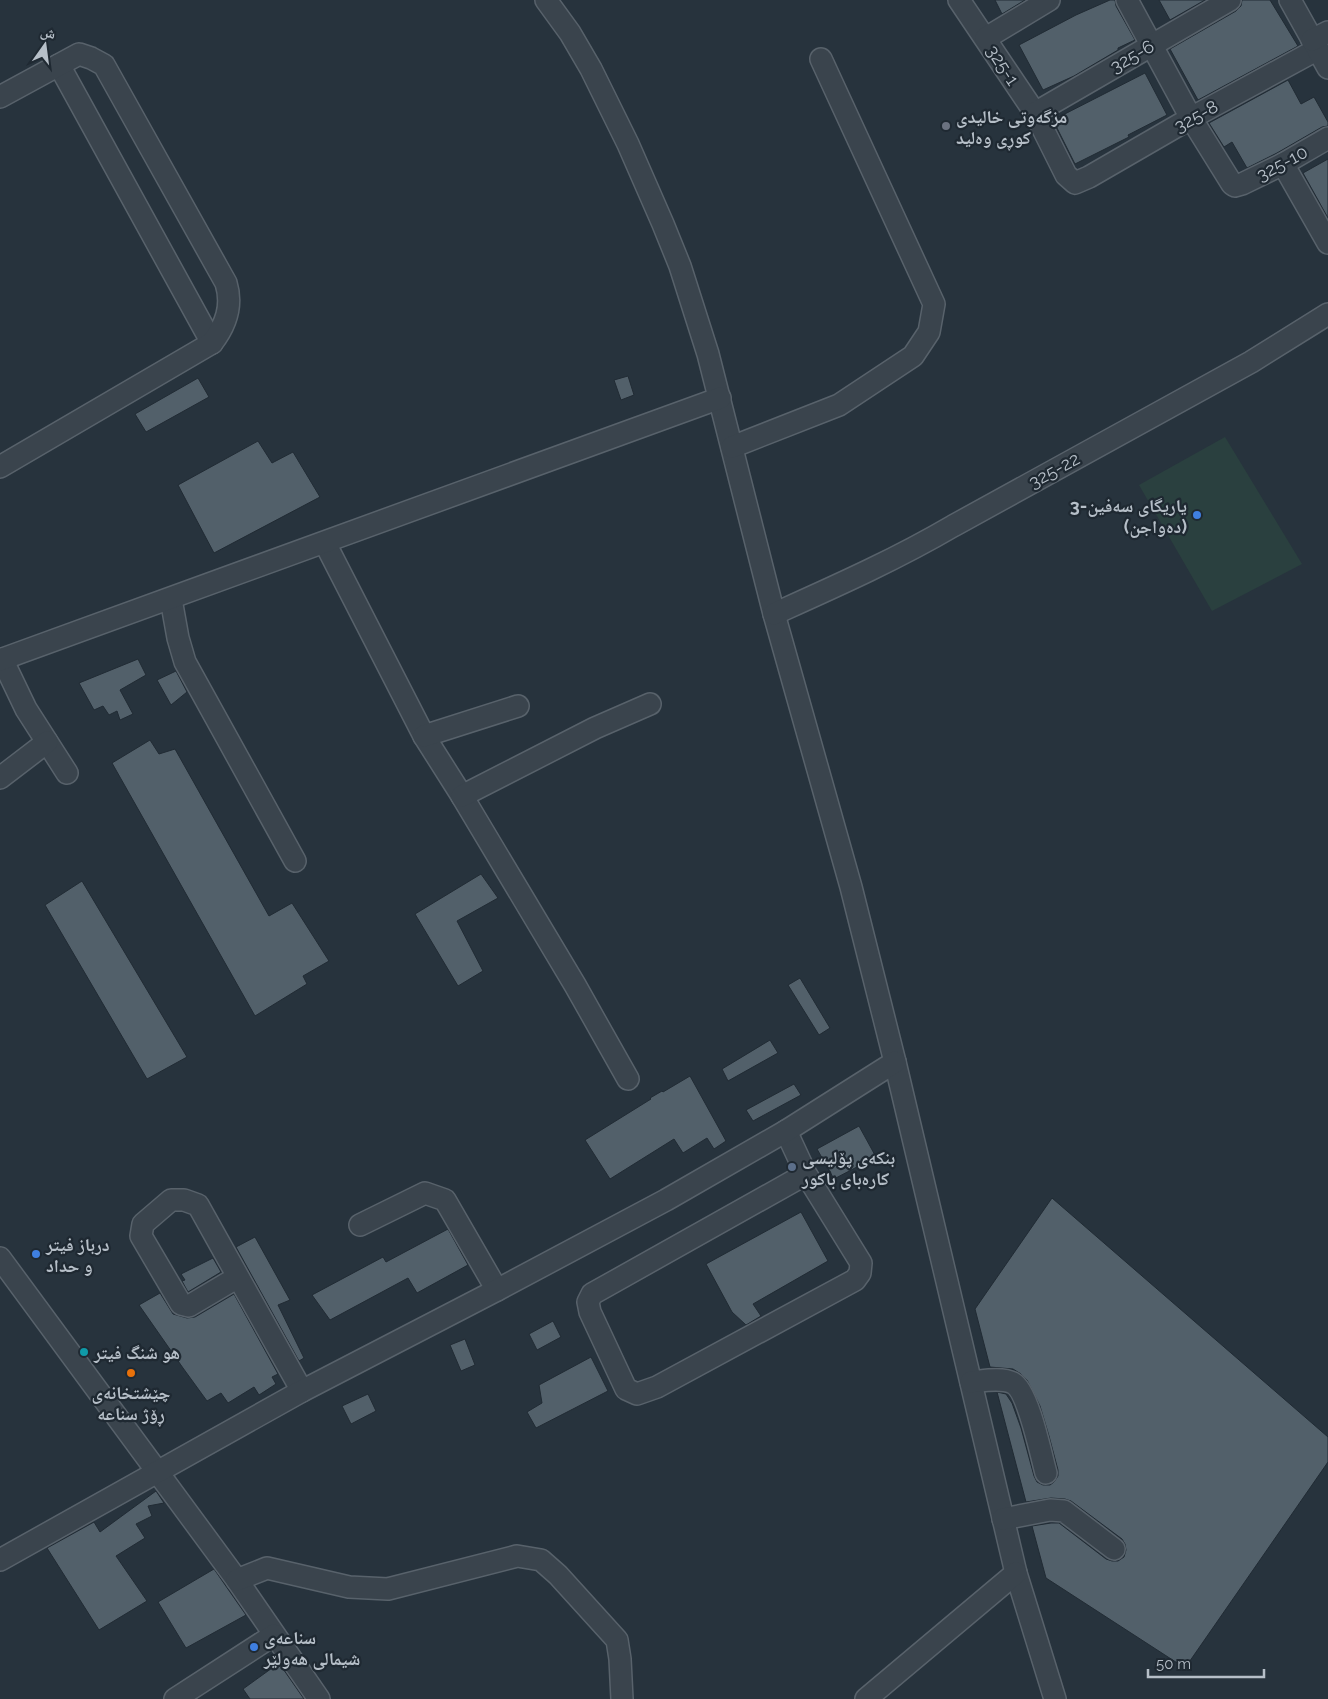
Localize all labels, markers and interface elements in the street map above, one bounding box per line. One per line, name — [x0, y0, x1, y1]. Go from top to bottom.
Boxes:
north arrow — [20, 20, 70, 70]
text: ش — [39, 23, 57, 43]
street label: 325-6 — [1106, 35, 1158, 77]
street label: 325-1 — [982, 41, 1024, 89]
street label: 325-8 — [1170, 95, 1222, 137]
place label: مزگەوتی خالیدی کوڕی وەلید — [956, 106, 1067, 151]
marker: مزگەوتی خالیدی کوڕی وەلید — [940, 120, 952, 132]
street label: 325-10 — [1253, 141, 1311, 185]
street label: 325-22 — [1025, 447, 1083, 493]
place label: یاریگای سەفین-3 (دەواجن) — [1070, 495, 1187, 538]
marker: یاریگای سەفین-3 (دەواجن) — [1191, 509, 1203, 521]
place label: بنکەی پۆلیسی کارەبای باکور — [801, 1147, 895, 1190]
marker: بنکەی پۆلیسی کارەبای باکور — [786, 1161, 798, 1173]
place label: درباز فیتر و حداد — [45, 1234, 110, 1276]
marker: درباز فیتر و حداد — [30, 1248, 42, 1260]
place label: هو شنگ فيتر — [93, 1342, 180, 1363]
marker: هو شنگ فيتر — [78, 1346, 90, 1358]
marker: چێشتخانەی ڕۆژ سناعه — [125, 1367, 137, 1379]
place label: چێشتخانەی ڕۆژ سناعه — [92, 1382, 171, 1427]
place label: سناعەی شیمالی هەولێر — [263, 1627, 360, 1670]
marker: سناعەی شیمالی هەولێر — [248, 1641, 260, 1653]
scale bar — [1148, 1646, 1264, 1678]
text: 50 m — [1156, 1655, 1191, 1673]

